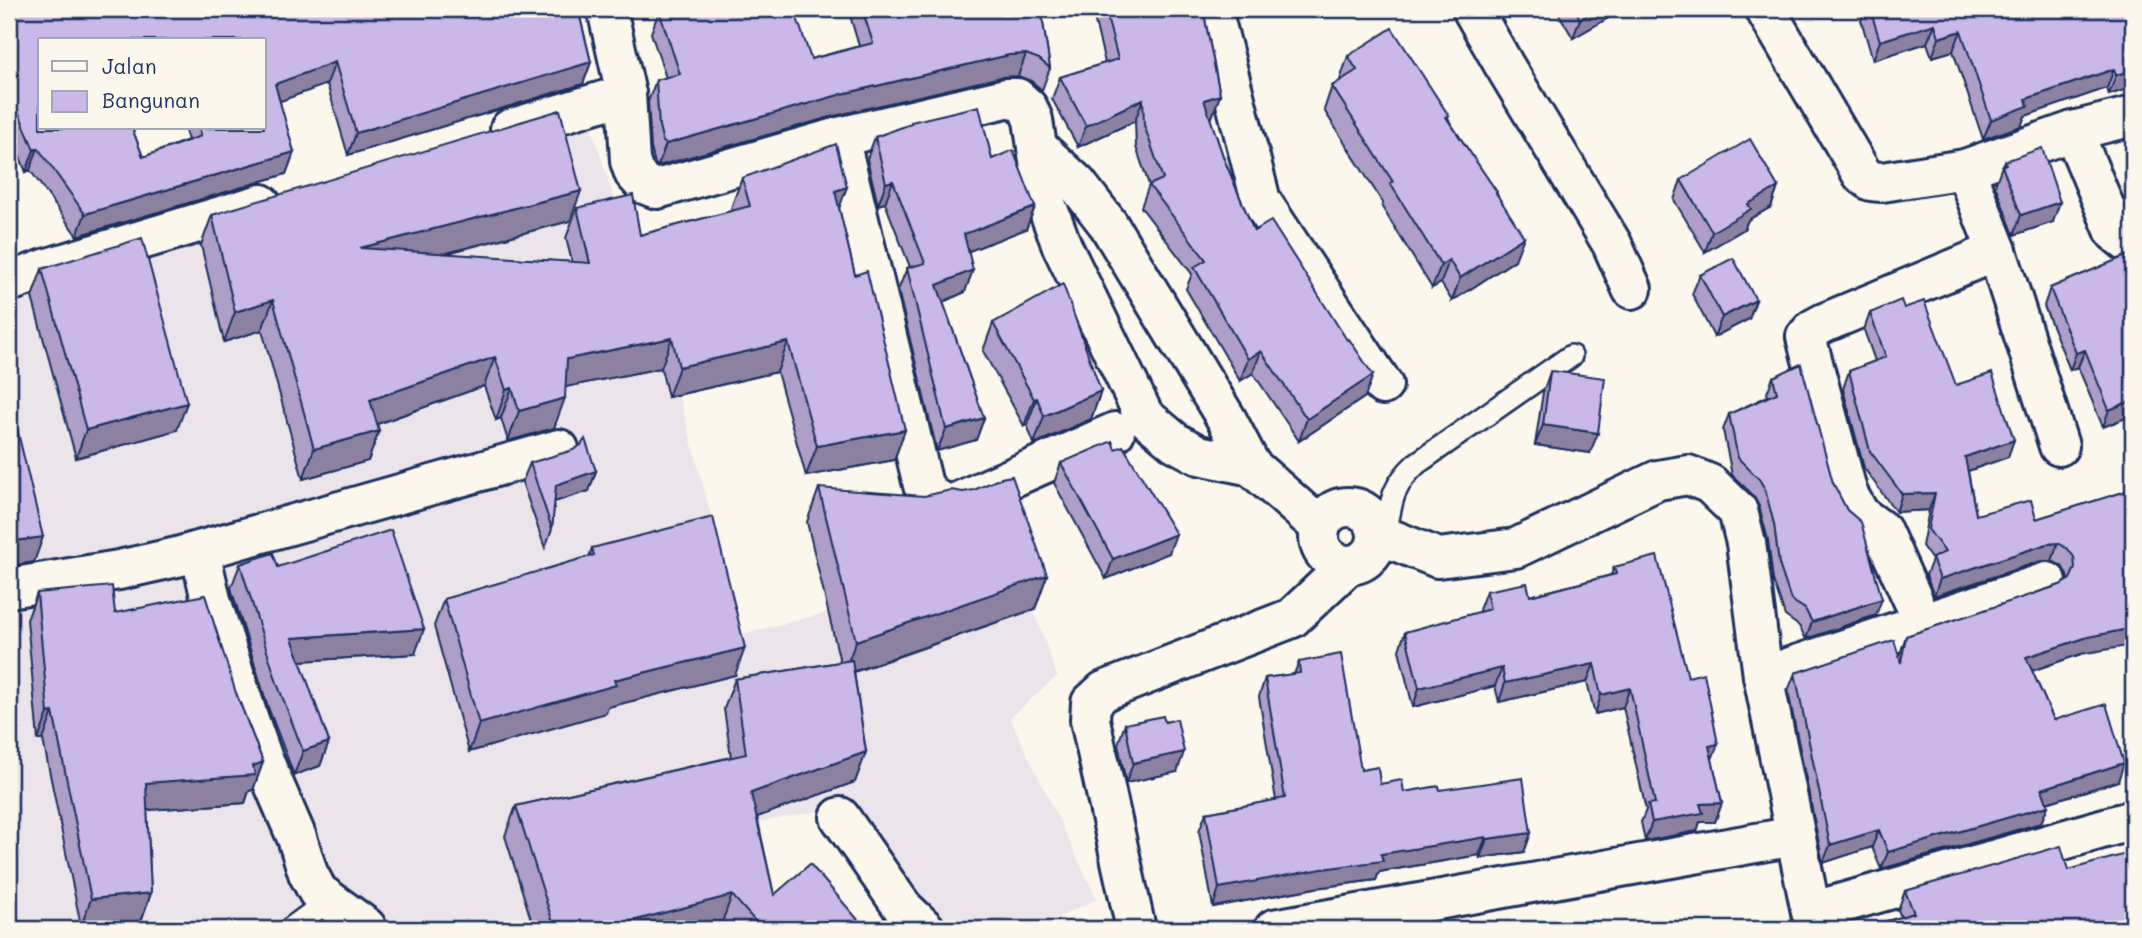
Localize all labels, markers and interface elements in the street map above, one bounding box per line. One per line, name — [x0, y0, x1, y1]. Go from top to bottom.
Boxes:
legend — [38, 38, 266, 130]
text: Jalan — [102, 52, 157, 79]
text: Bangunan — [102, 86, 200, 113]

